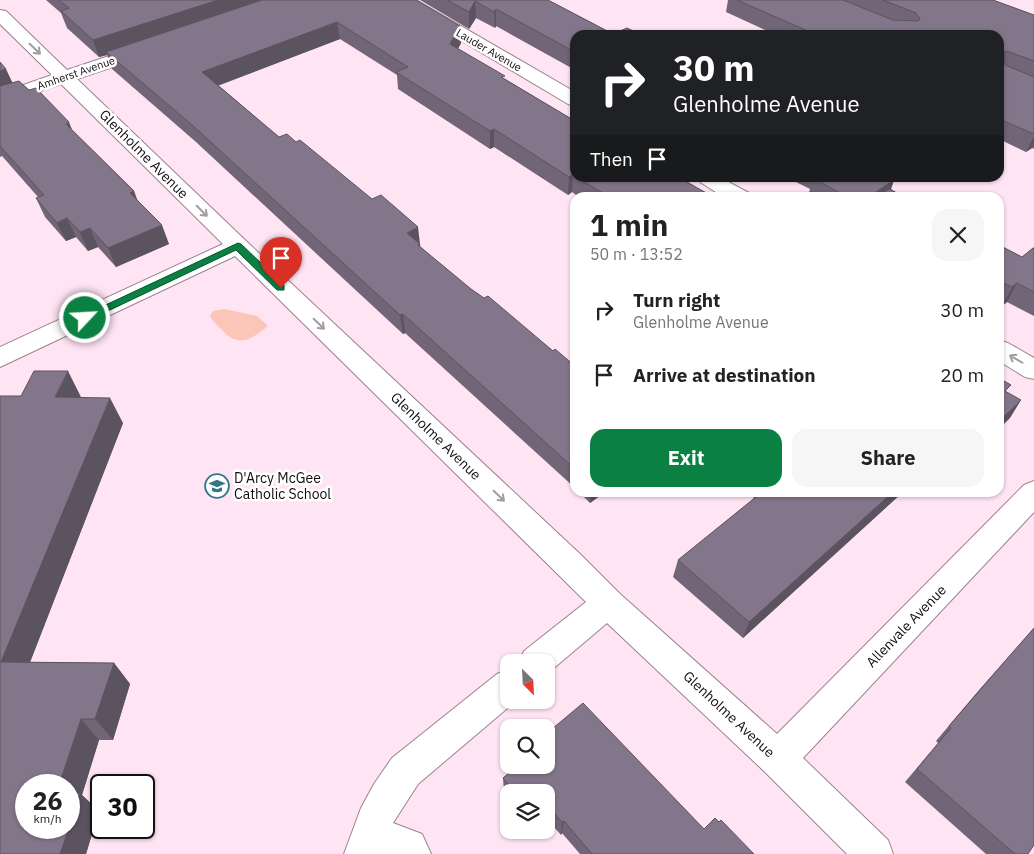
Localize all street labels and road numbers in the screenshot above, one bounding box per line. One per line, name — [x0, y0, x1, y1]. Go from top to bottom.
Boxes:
street label: Lauder Avenue — [454, 26, 524, 74]
street label: Amherst Avenue — [35, 53, 117, 93]
street label: Glenholme Avenue — [96, 106, 193, 203]
street label: Glenholme Avenue — [387, 388, 485, 484]
street label: Allenvale Avenue — [862, 581, 950, 671]
street label: Glenholme Avenue — [679, 667, 779, 761]

